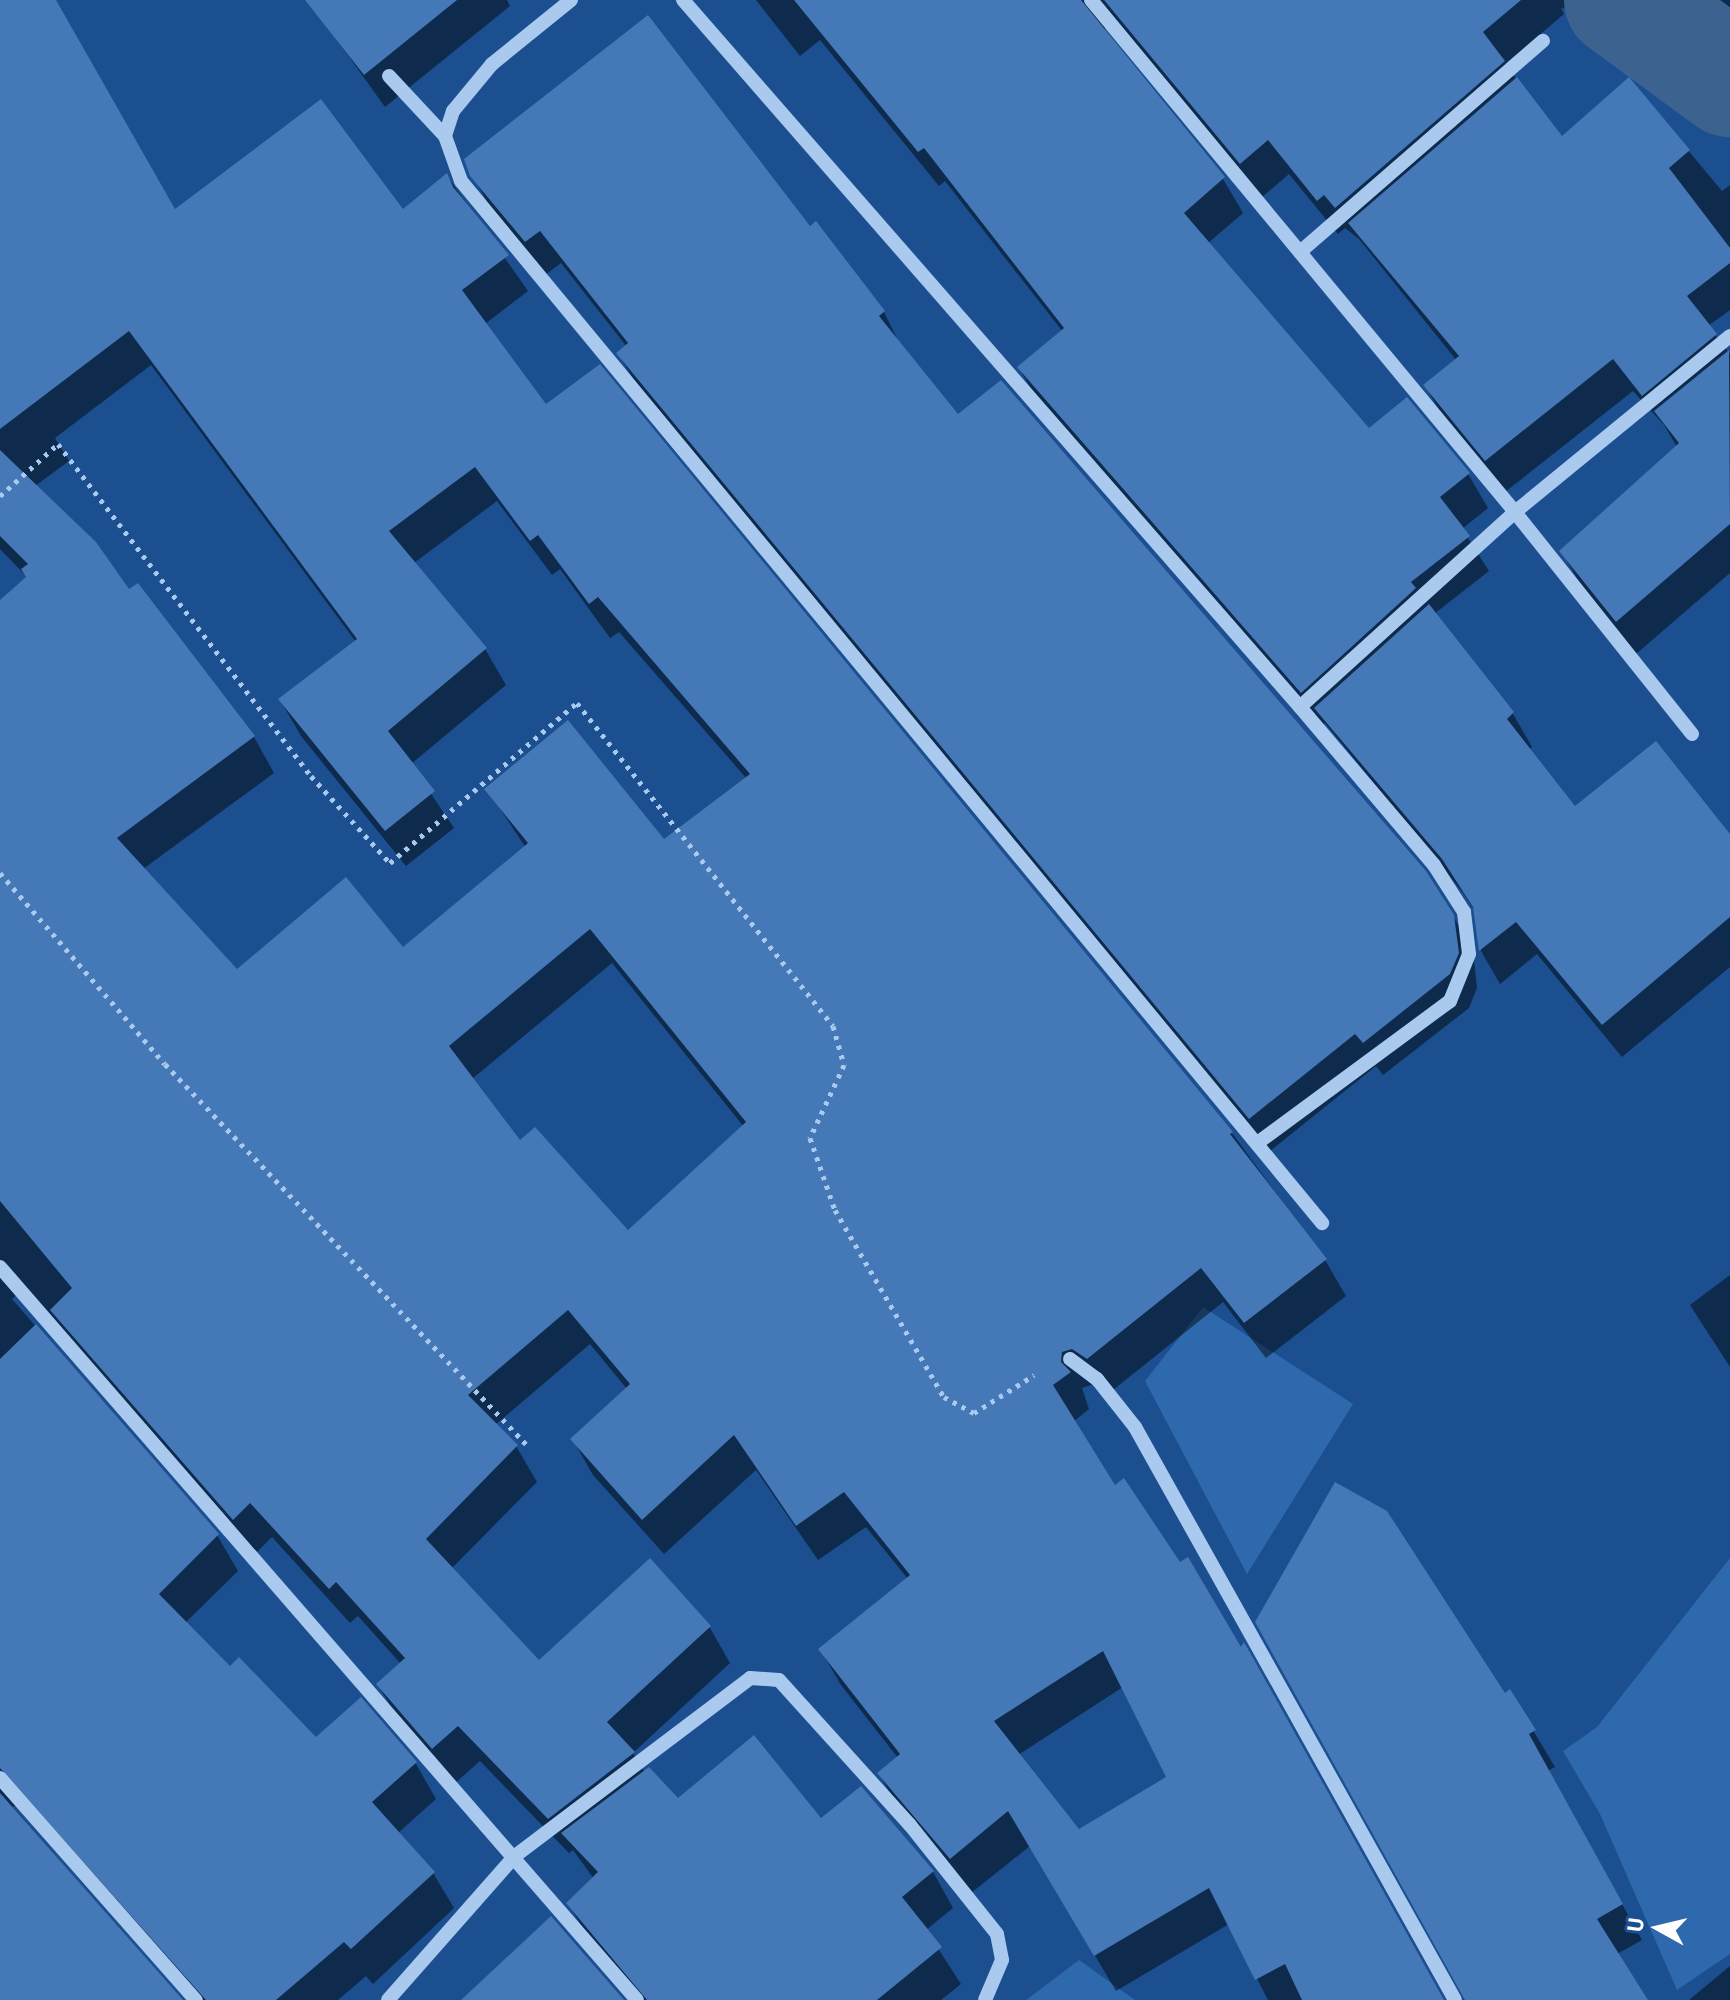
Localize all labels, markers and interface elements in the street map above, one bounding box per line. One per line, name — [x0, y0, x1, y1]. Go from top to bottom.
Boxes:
north arrow — [1618, 1888, 1698, 1968]
text: U — [1620, 1916, 1648, 1933]

